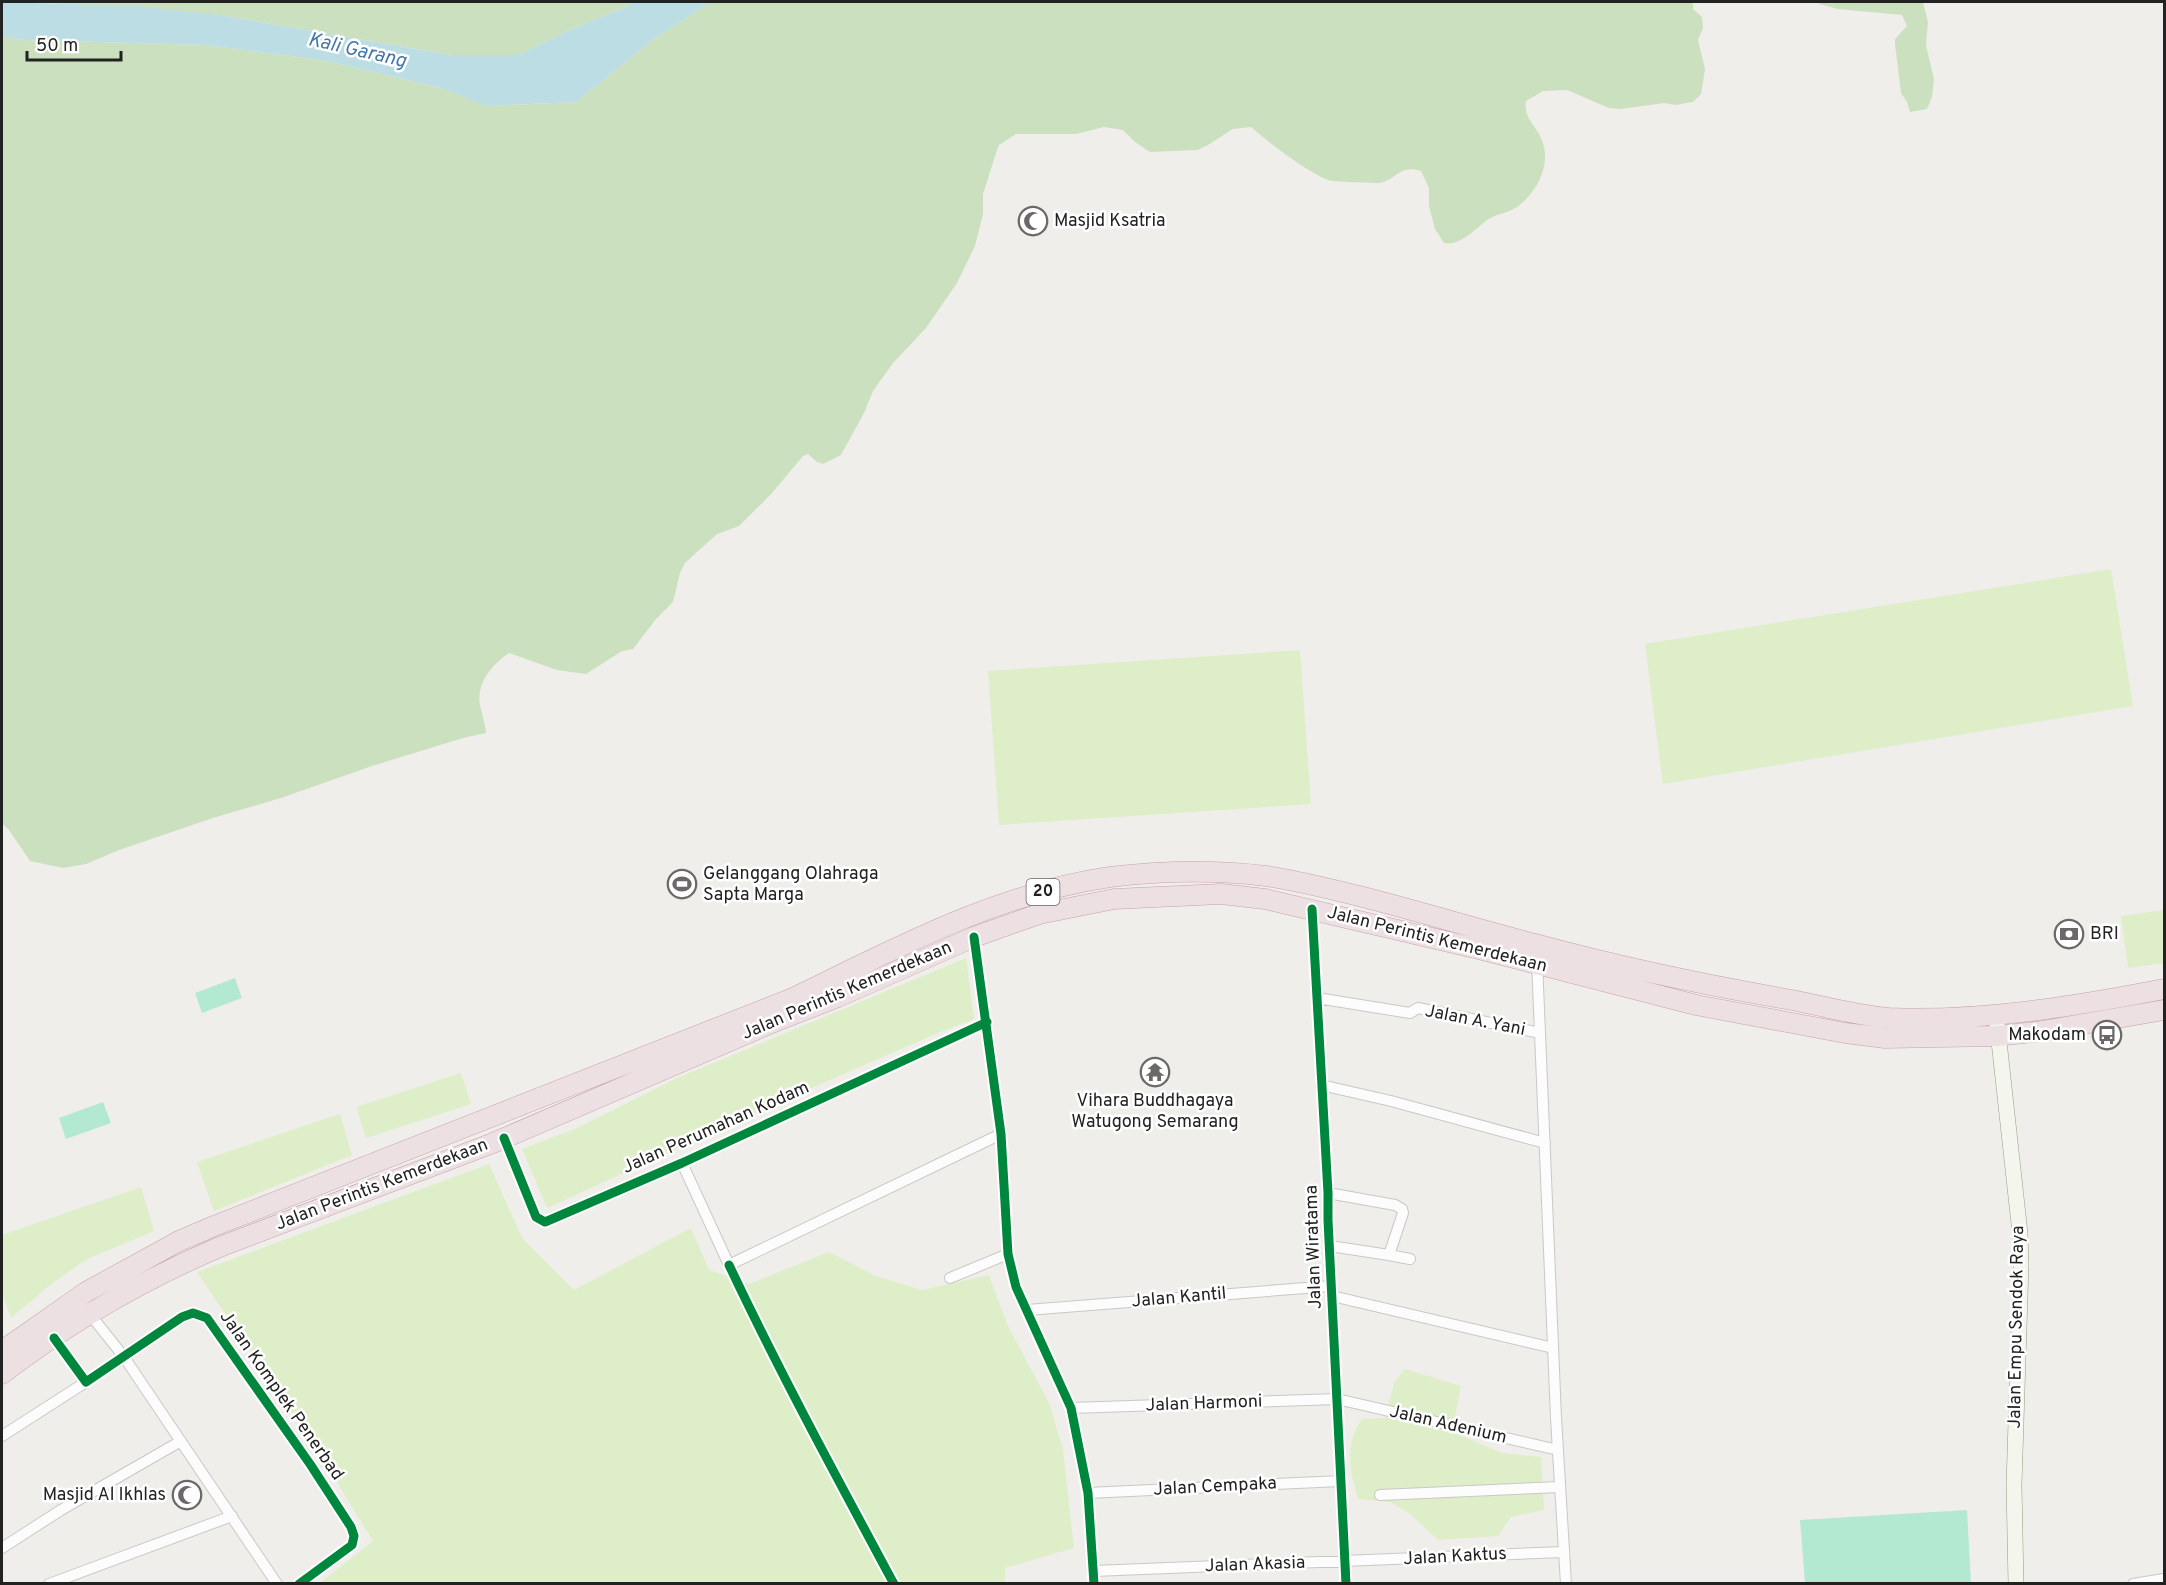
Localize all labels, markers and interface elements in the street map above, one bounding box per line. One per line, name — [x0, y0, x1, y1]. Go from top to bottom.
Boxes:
scale bar — [27, 24, 122, 62]
water label: Kali Garang — [305, 27, 410, 75]
text: 50 m — [36, 35, 78, 58]
mosque icon: Masjid Ksatria — [1017, 205, 1049, 237]
place label: Masjid Ksatria — [1054, 210, 1165, 233]
place label: Gelanggang Olahraga Sapta Marga — [703, 863, 878, 907]
sports icon: Gelanggang Olahraga Sapta Marga — [666, 868, 698, 900]
road number: 20 — [1026, 879, 1060, 905]
street label: Jalan Perintis Kemerdekaan — [1325, 902, 1549, 978]
bank icon: BRI — [2053, 918, 2085, 950]
place label: BRI — [2090, 923, 2119, 946]
street label: Jalan Perintis Kemerdekaan — [739, 936, 955, 1046]
street label: Jalan A. Yani — [1423, 1000, 1527, 1042]
bus stop icon: Makodam — [2091, 1019, 2123, 1051]
place label: Makodam — [2008, 1024, 2086, 1047]
temple icon: Vihara Buddhagaya Watugong Semarang — [1139, 1056, 1171, 1088]
street label: Jalan Perumahan Kodam — [619, 1076, 813, 1180]
place label: Vihara Buddhagaya Watugong Semarang — [1071, 1090, 1239, 1134]
street label: Jalan Perintis Kemerdekaan — [272, 1134, 492, 1236]
street label: Jalan Wiratama — [1300, 1184, 1328, 1310]
street label: Jalan Empu Sendok Raya — [2004, 1225, 2030, 1429]
street label: Jalan Kantil — [1131, 1282, 1227, 1314]
street label: Jalan Komplek Penerbad — [214, 1307, 348, 1485]
street label: Jalan Harmoni — [1145, 1390, 1263, 1418]
street label: Jalan Adenium — [1387, 1400, 1509, 1450]
street label: Jalan Cempaka — [1153, 1472, 1277, 1502]
mosque icon: Masjid Al Ikhlas — [171, 1479, 203, 1511]
place label: Masjid Al Ikhlas — [43, 1484, 166, 1507]
street label: Jalan Kaktus — [1403, 1543, 1507, 1571]
street label: Jalan Akasia — [1204, 1552, 1306, 1578]

